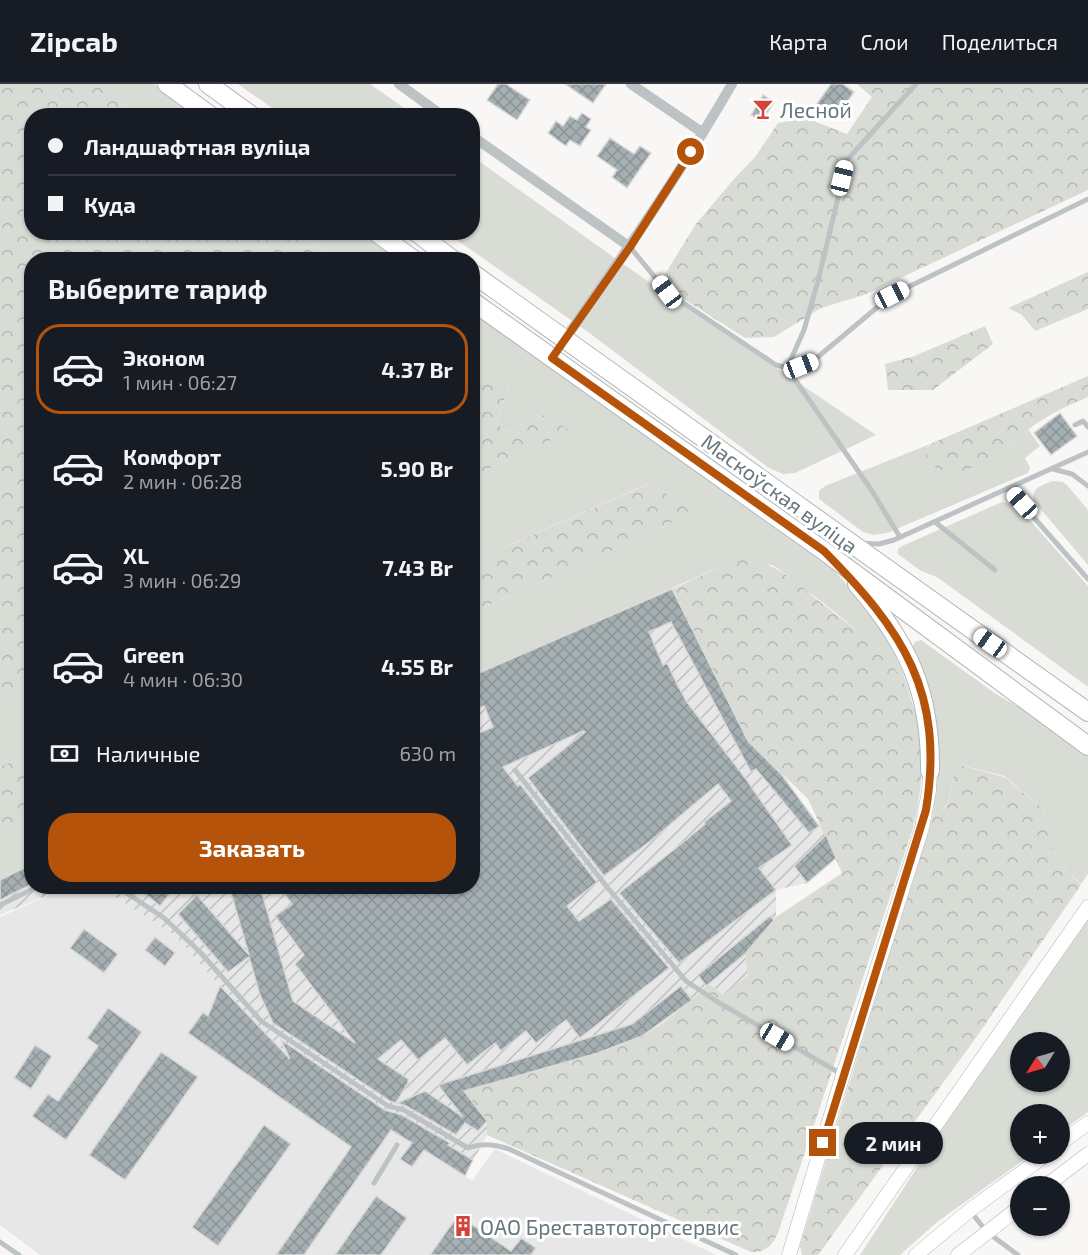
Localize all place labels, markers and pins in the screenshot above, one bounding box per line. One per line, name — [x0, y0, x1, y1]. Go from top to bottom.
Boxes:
bar icon: Лесной — [751, 97, 775, 121]
place label: Лесной — [780, 97, 852, 122]
building icon: ОАО Бреставтоторгсервис — [451, 1214, 475, 1238]
place label: ОАО Бреставтоторгсервис — [480, 1214, 739, 1239]

